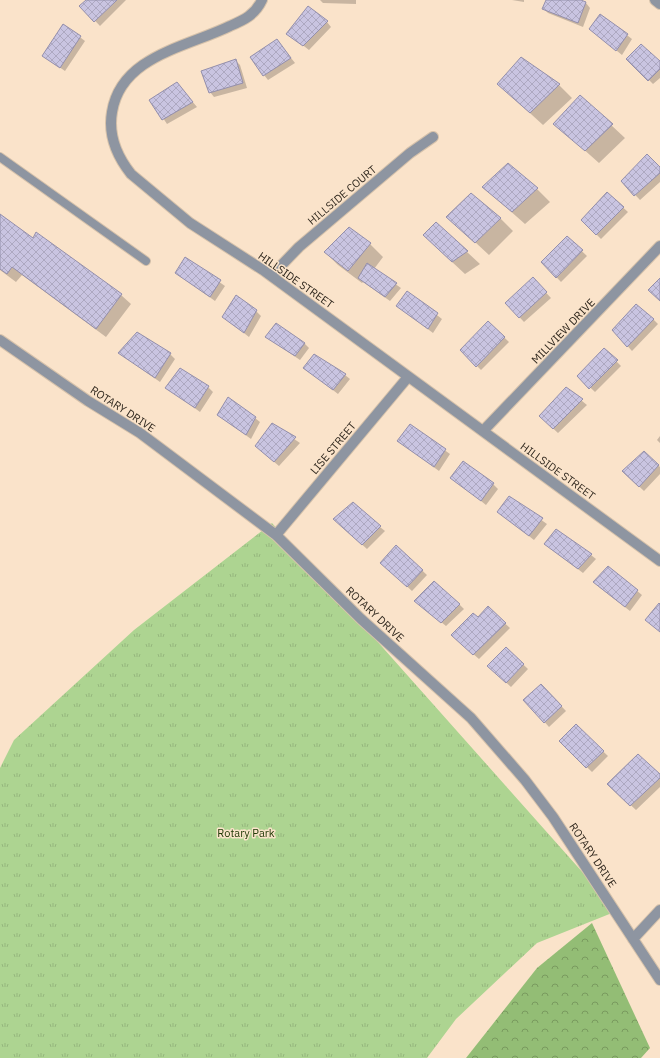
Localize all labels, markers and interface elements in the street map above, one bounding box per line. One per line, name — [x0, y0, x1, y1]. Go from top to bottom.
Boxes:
street label: HILLSIDE COURT — [305, 162, 380, 228]
street label: HILLSIDE STREET — [256, 249, 337, 312]
street label: MILLVIEW DRIVE — [528, 295, 598, 367]
street label: ROTARY DRIVE — [88, 383, 158, 435]
street label: LISE STREET — [307, 418, 359, 477]
street label: HILLSIDE STREET — [518, 439, 599, 503]
street label: ROTARY DRIVE — [343, 583, 407, 645]
street label: ROTARY DRIVE — [566, 820, 620, 890]
park label: Rotary Park — [217, 826, 275, 840]

